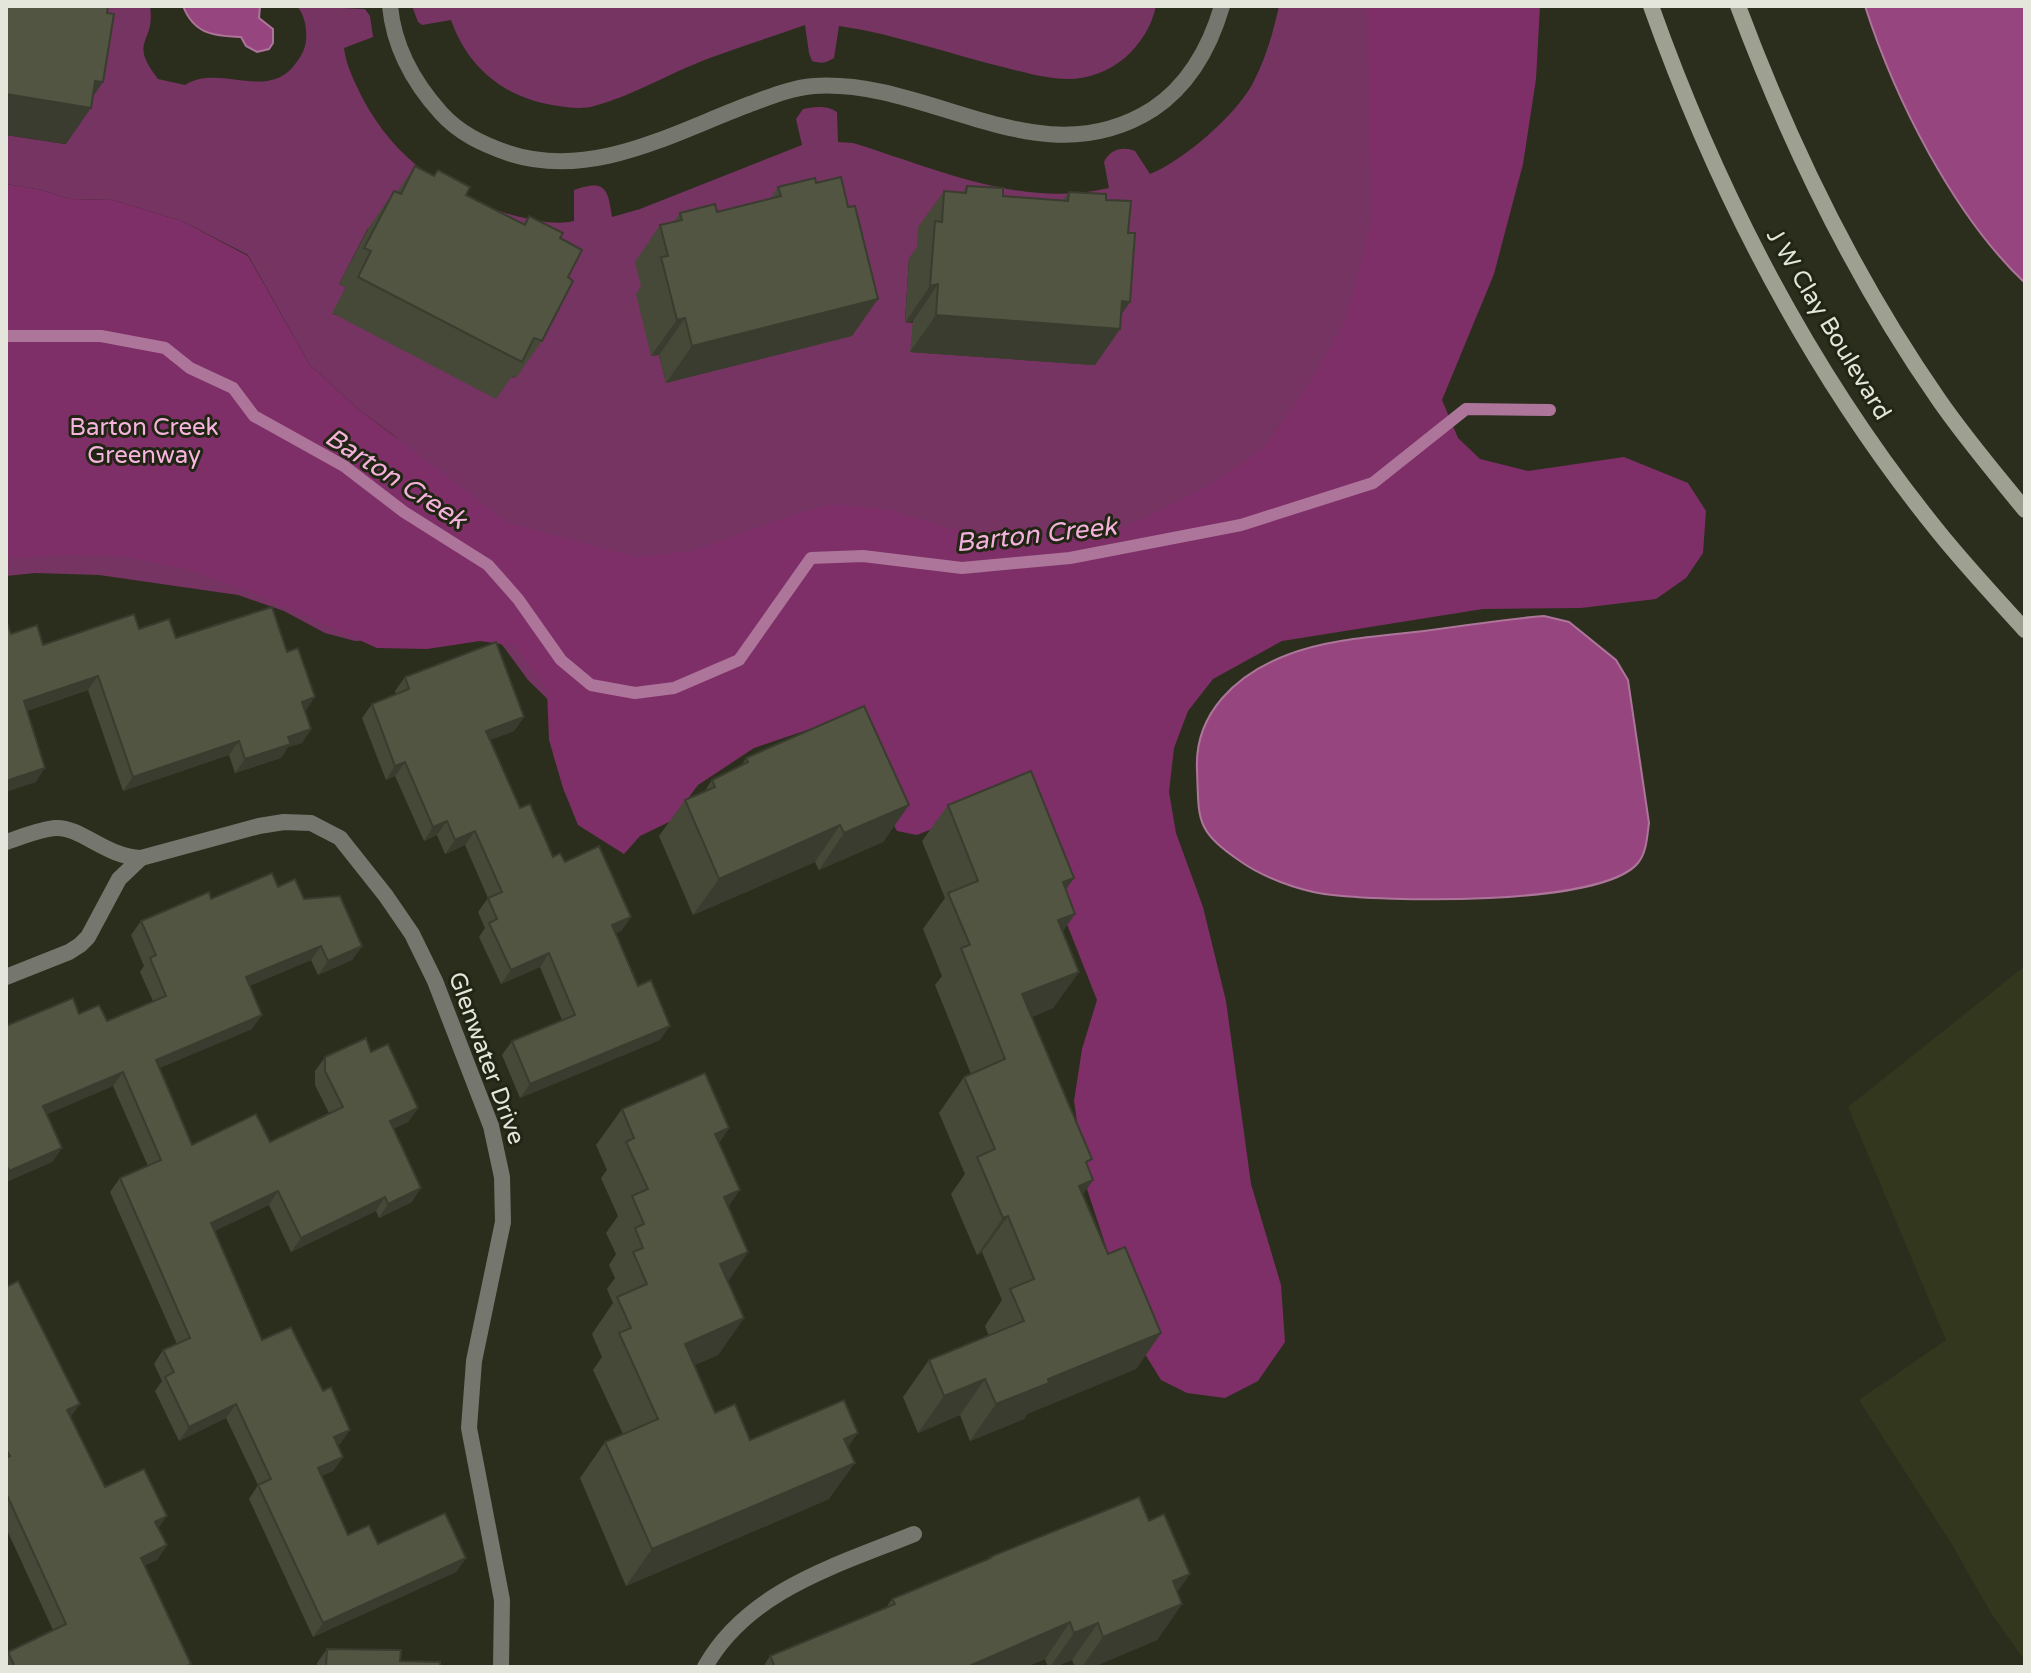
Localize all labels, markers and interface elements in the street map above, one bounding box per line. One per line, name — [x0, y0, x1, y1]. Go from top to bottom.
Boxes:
street label: J W Clay Boulevard — [1760, 223, 1897, 425]
park label: Barton Creek Greenway — [69, 413, 219, 470]
water label: Barton Creek — [319, 421, 474, 536]
water label: Barton Creek — [954, 510, 1120, 558]
street label: Glenwater Drive — [442, 968, 531, 1148]

